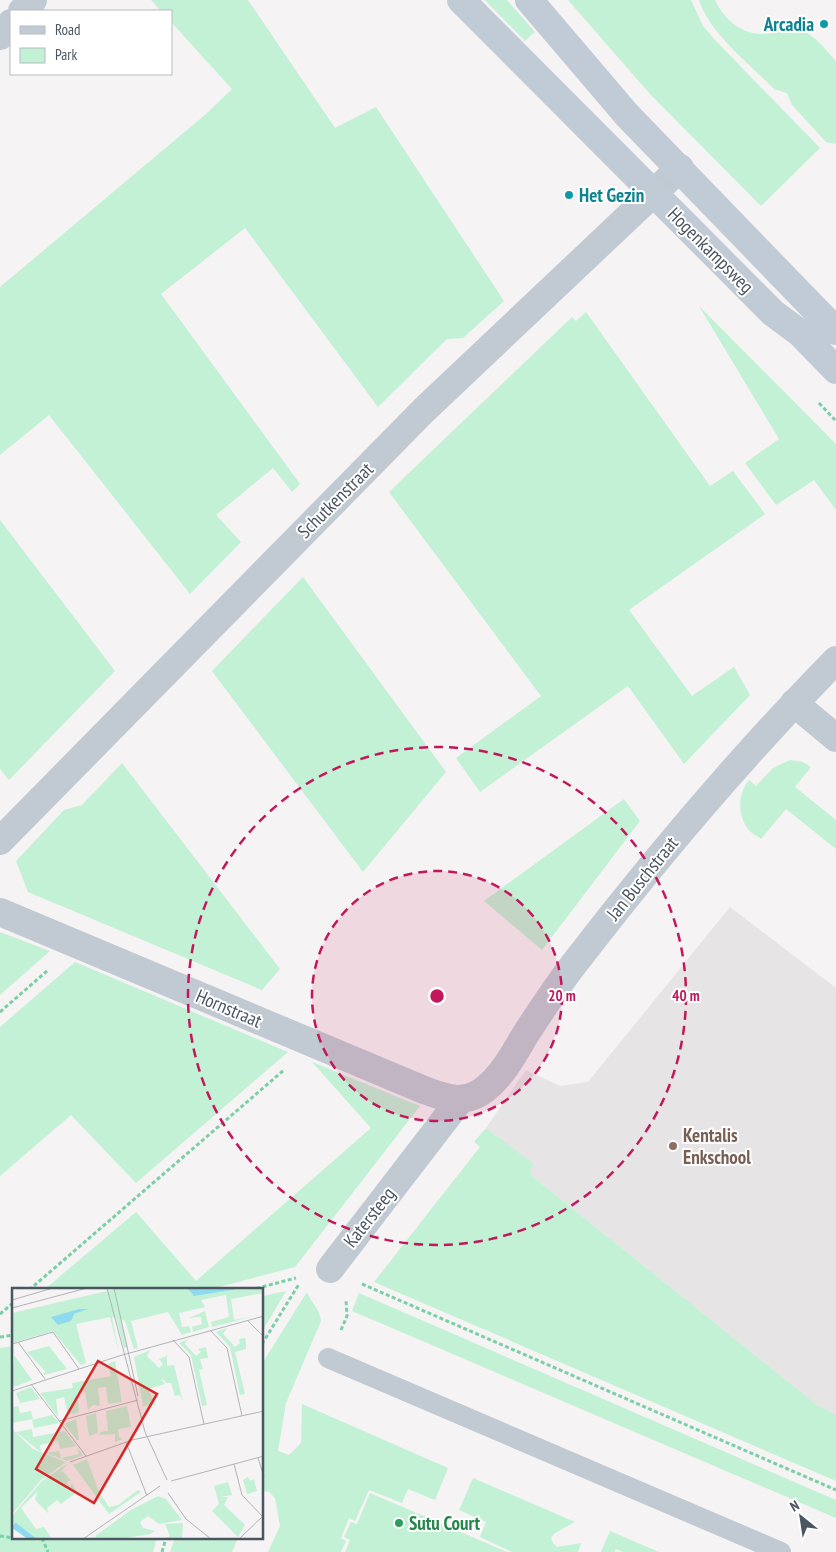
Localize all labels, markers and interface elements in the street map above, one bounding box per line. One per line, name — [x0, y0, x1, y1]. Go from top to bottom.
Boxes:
legend — [10, 10, 172, 75]
place label: Arcadia — [763, 12, 814, 36]
marker: Arcadia — [818, 18, 830, 30]
text: Road — [55, 20, 81, 39]
text: Park — [55, 45, 77, 64]
place label: Het Gezin — [579, 183, 644, 207]
marker: Het Gezin — [563, 189, 575, 201]
street label: Hogenkampsweg — [663, 202, 759, 298]
street label: Schutkenstraat — [292, 457, 378, 543]
street label: Jan Buschstraat — [600, 831, 683, 925]
street label: Hornstraat — [192, 983, 266, 1033]
text: 20 m — [548, 986, 576, 1005]
text: 40 m — [672, 986, 700, 1005]
centre of rings — [428, 987, 446, 1005]
place label: Kentalis Enkschool — [683, 1123, 751, 1169]
marker: Kentalis Enkschool — [667, 1140, 679, 1152]
street label: Katersteeg — [338, 1182, 400, 1252]
inset map — [12, 1288, 264, 1540]
north arrow — [776, 1492, 826, 1542]
text: N — [787, 1496, 802, 1515]
place label: Sutu Court — [409, 1511, 481, 1535]
marker: Sutu Court — [393, 1517, 405, 1529]

